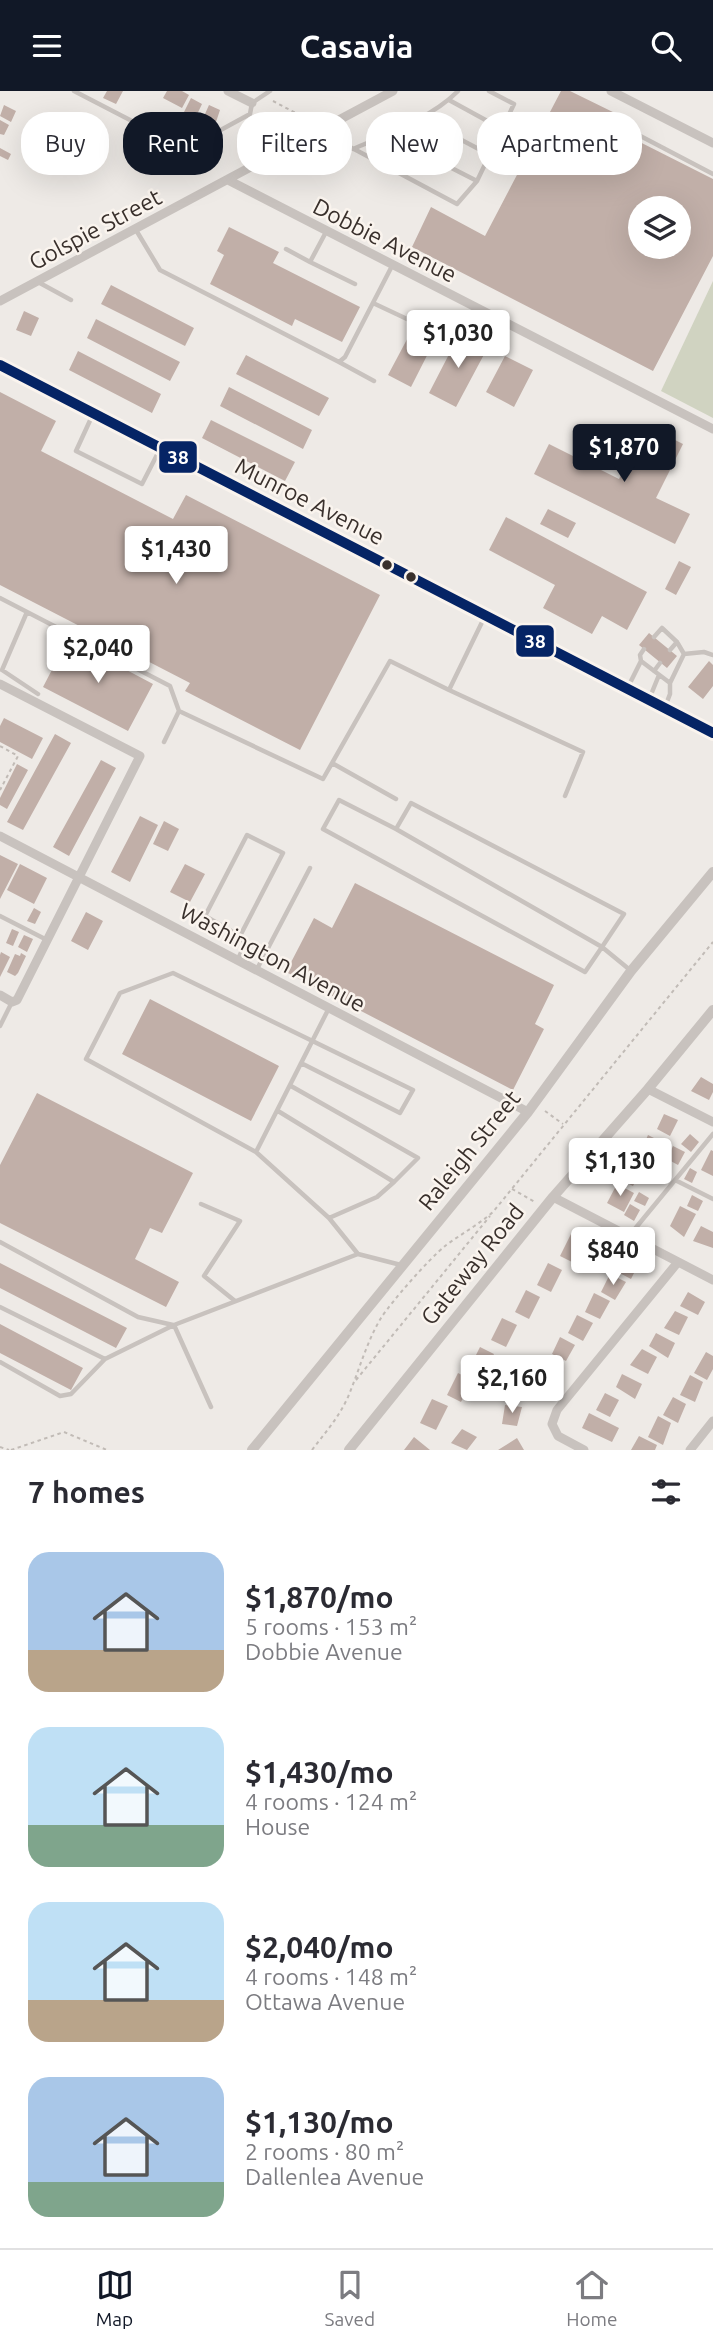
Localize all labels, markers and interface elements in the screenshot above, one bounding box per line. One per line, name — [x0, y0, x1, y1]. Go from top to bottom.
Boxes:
icon: menu — [28, 27, 66, 65]
icon: search — [647, 27, 685, 65]
text: Casavia — [300, 28, 413, 64]
chip: Buy — [21, 112, 109, 175]
chip: Rent — [123, 112, 223, 175]
chip: Filters — [237, 112, 352, 175]
chip: New — [366, 112, 463, 175]
chip: Apartment — [477, 112, 642, 175]
street label: Golspie Street — [25, 184, 165, 274]
street label: Dobbie Avenue — [309, 193, 461, 287]
map controls — [628, 196, 691, 259]
button: layers — [628, 196, 691, 259]
pin: $1,030 — [401, 310, 515, 370]
text: $1,030 — [423, 320, 493, 345]
pin: $1,870 — [567, 425, 681, 484]
text: $1,870 — [589, 434, 659, 459]
line badge: 38 — [158, 440, 198, 474]
text: 38 — [167, 446, 189, 468]
street label: Munroe Avenue — [231, 453, 389, 549]
pin: $1,430 — [119, 526, 233, 586]
text: $1,430 — [141, 536, 211, 561]
unlabelled marker — [380, 558, 394, 572]
unlabelled marker — [404, 570, 418, 584]
line badge: 38 — [515, 624, 555, 658]
pin: $2,040 — [41, 625, 155, 685]
text: 38 — [524, 630, 546, 652]
text: $2,040 — [63, 635, 133, 660]
street label: Washington Avenue — [176, 898, 370, 1016]
street label: Raleigh Street — [413, 1085, 525, 1215]
pin: $1,130 — [563, 1139, 677, 1198]
text: $1,130 — [585, 1148, 655, 1173]
street label: Gateway Road — [416, 1199, 528, 1329]
pin: $840 — [572, 1227, 654, 1287]
text: $840 — [587, 1237, 639, 1262]
pin: $2,160 — [455, 1355, 569, 1415]
text: $2,160 — [477, 1365, 547, 1390]
icon: filters — [647, 1473, 685, 1511]
text: 7 homes — [28, 1475, 145, 1509]
icon: home — [84, 1580, 168, 1664]
text: $1,870/mo — [245, 1580, 394, 1614]
text: 5 rooms · 153 m² — [245, 1614, 417, 1639]
text: Dobbie Avenue — [245, 1639, 403, 1664]
icon: home — [84, 1755, 168, 1839]
text: $1,430/mo — [245, 1755, 394, 1789]
text: 4 rooms · 124 m² — [245, 1789, 417, 1814]
text: House — [245, 1814, 310, 1839]
icon: home — [84, 1930, 168, 2014]
text: $2,040/mo — [245, 1930, 394, 1964]
text: 4 rooms · 148 m² — [245, 1964, 417, 1989]
text: Ottawa Avenue — [245, 1989, 405, 2014]
icon: home — [84, 2105, 168, 2189]
text: $1,130/mo — [245, 2105, 394, 2139]
text: 2 rooms · 80 m² — [245, 2139, 404, 2164]
text: Dallenlea Avenue — [245, 2164, 424, 2189]
tab: Map — [96, 2266, 134, 2330]
tab: Saved — [325, 2266, 375, 2330]
tab: Home — [566, 2266, 617, 2330]

